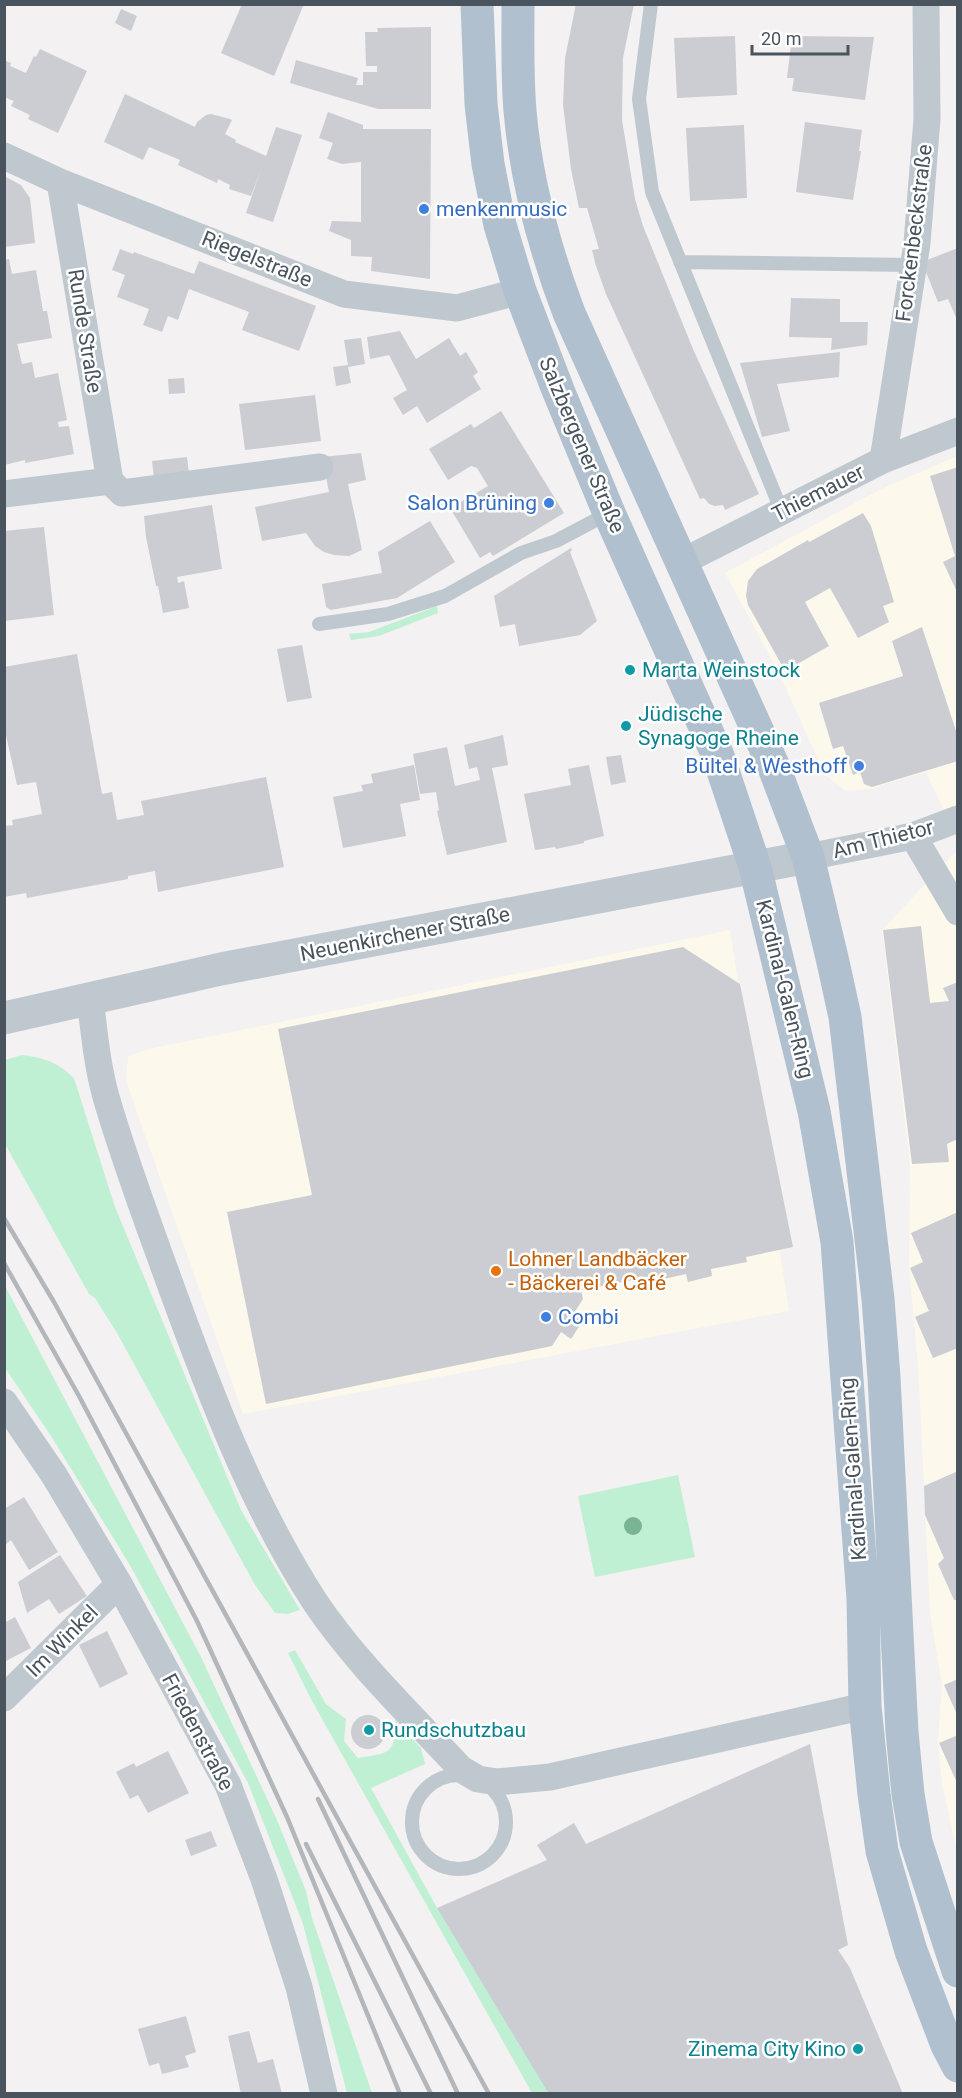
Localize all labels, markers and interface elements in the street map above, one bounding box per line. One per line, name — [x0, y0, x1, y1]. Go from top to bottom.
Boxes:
scale bar — [752, 18, 848, 56]
text: 20 m — [761, 28, 801, 49]
street label: Forckenbeckstraße — [891, 143, 937, 323]
place label: menkenmusic — [436, 197, 567, 221]
marker: menkenmusic — [417, 202, 431, 216]
street label: Riegelstraße — [198, 226, 316, 292]
street label: Runde Straße — [63, 267, 107, 395]
street label: Salzbergener Straße — [534, 354, 630, 536]
street label: Thiemauer — [768, 460, 868, 526]
place label: Salon Brüning — [407, 491, 537, 515]
marker: Salon Brüning — [542, 496, 556, 510]
place label: Marta Weinstock — [642, 658, 801, 682]
marker: Marta Weinstock — [623, 663, 637, 677]
place label: Jüdische Synagoge Rheine — [638, 702, 799, 750]
marker: Jüdische Synagoge Rheine — [619, 719, 633, 733]
place label: Bültel & Westhoff — [685, 754, 848, 778]
marker: Bültel & Westhoff — [852, 759, 866, 773]
street label: Am Thietor — [830, 815, 936, 863]
street label: Kardinal-Galen-Ring — [751, 897, 819, 1081]
street label: Neuenkirchener Straße — [298, 902, 512, 966]
place label: Lohner Landbäcker - Bäckerei & Café — [508, 1247, 687, 1295]
marker: Lohner Landbäcker - Bäckerei & Café — [489, 1264, 503, 1278]
place label: Combi — [558, 1305, 619, 1329]
marker: Combi — [539, 1310, 553, 1324]
street label: Kardinal-Galen-Ring — [835, 1377, 871, 1561]
street label: Im Winkel — [21, 1600, 103, 1682]
street label: Friedenstraße — [157, 1670, 239, 1794]
place label: Rundschutzbau — [381, 1718, 526, 1742]
marker: Rundschutzbau — [362, 1723, 376, 1737]
place label: Zinema City Kino — [688, 2037, 846, 2061]
marker: Zinema City Kino — [851, 2042, 865, 2056]

